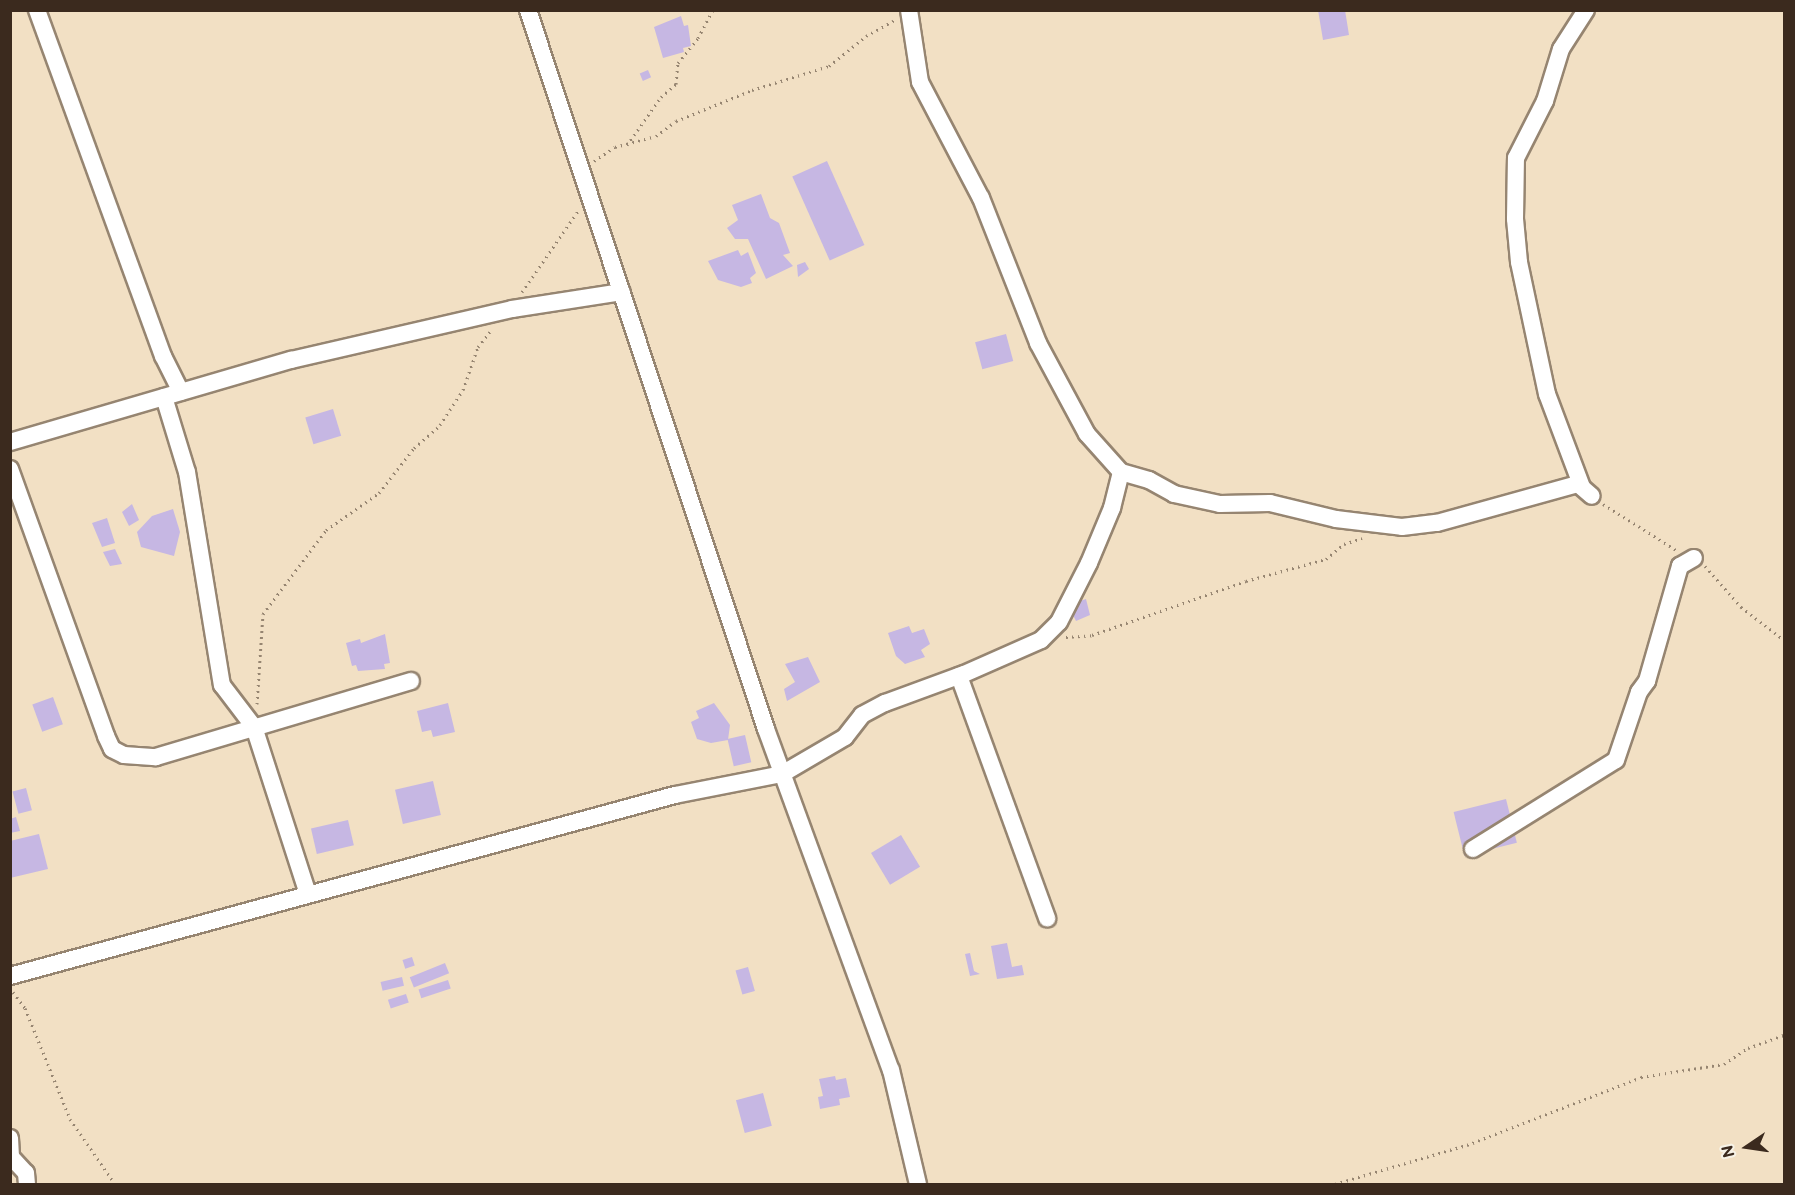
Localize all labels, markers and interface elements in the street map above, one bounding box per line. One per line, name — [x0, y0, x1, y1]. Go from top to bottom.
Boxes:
north arrow — [1717, 1117, 1777, 1177]
text: N — [1718, 1143, 1740, 1159]

